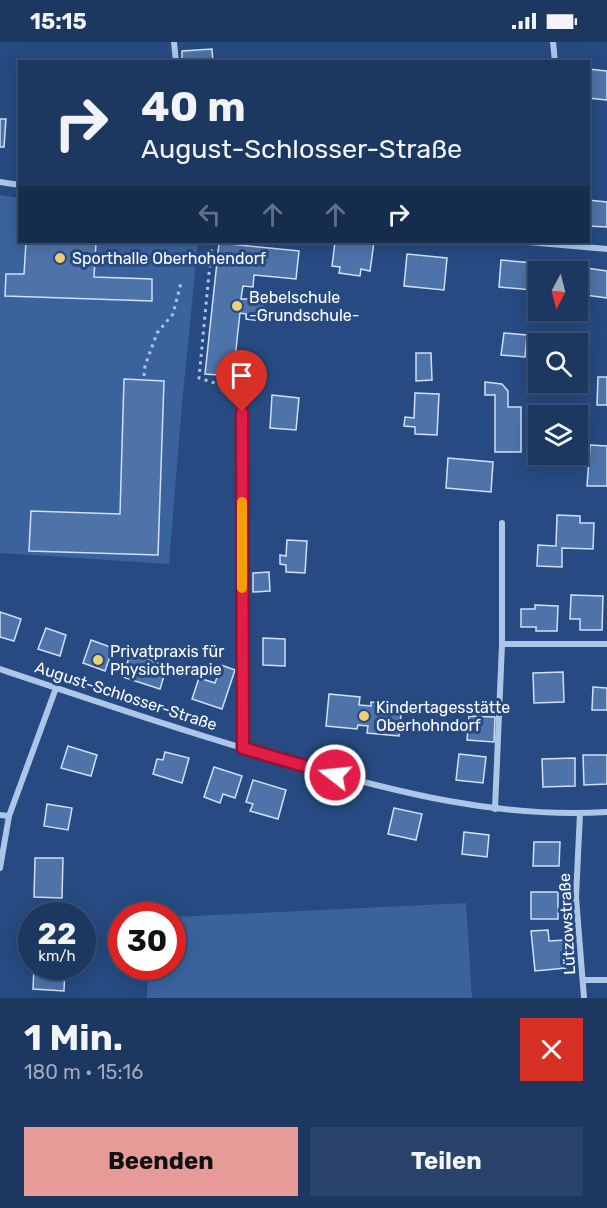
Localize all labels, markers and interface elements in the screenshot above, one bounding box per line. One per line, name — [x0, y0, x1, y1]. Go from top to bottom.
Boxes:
text: 15:15 — [30, 8, 87, 35]
text: 40 m — [141, 82, 246, 132]
icon: right — [42, 84, 120, 162]
text: August-Schlosser-Straße — [141, 133, 462, 165]
icon: left — [193, 198, 226, 231]
icon: ahead — [256, 198, 289, 231]
icon: ahead — [319, 198, 352, 231]
icon: right — [382, 198, 415, 231]
place label: Sporthalle Oberhohendorf — [72, 249, 267, 268]
marker: Sporthalle Oberhohendorf — [53, 251, 67, 265]
north arrow — [528, 261, 588, 321]
map controls — [528, 261, 588, 465]
place label: Bebelschule -Grundschule- — [249, 288, 360, 325]
marker: Bebelschule -Grundschule- — [230, 299, 244, 313]
button: search — [528, 333, 588, 393]
pin — [216, 350, 267, 412]
icon: arrive — [225, 359, 258, 392]
button: layers — [528, 405, 588, 465]
place label: Privatpraxis für Physiotherapie — [110, 642, 224, 679]
marker: Privatpraxis für Physiotherapie — [91, 653, 105, 667]
street label: August-Schlosser-Straße — [33, 658, 219, 734]
place label: Kindertagesstätte Oberhohndorf — [376, 698, 510, 735]
marker: Kindertagesstätte Oberhohndorf — [357, 709, 371, 723]
position arrow — [303, 743, 367, 807]
street label: Lützowstraße — [555, 873, 579, 975]
speed limit sign: 30 — [108, 902, 186, 980]
text: 22 — [38, 916, 77, 952]
text: km/h — [38, 947, 76, 965]
text: 1 Min. — [24, 1016, 123, 1059]
button: close — [520, 1018, 583, 1081]
text: 180 m · 15:16 — [24, 1060, 143, 1084]
button: Beenden — [24, 1127, 298, 1196]
button: Teilen — [310, 1127, 583, 1196]

